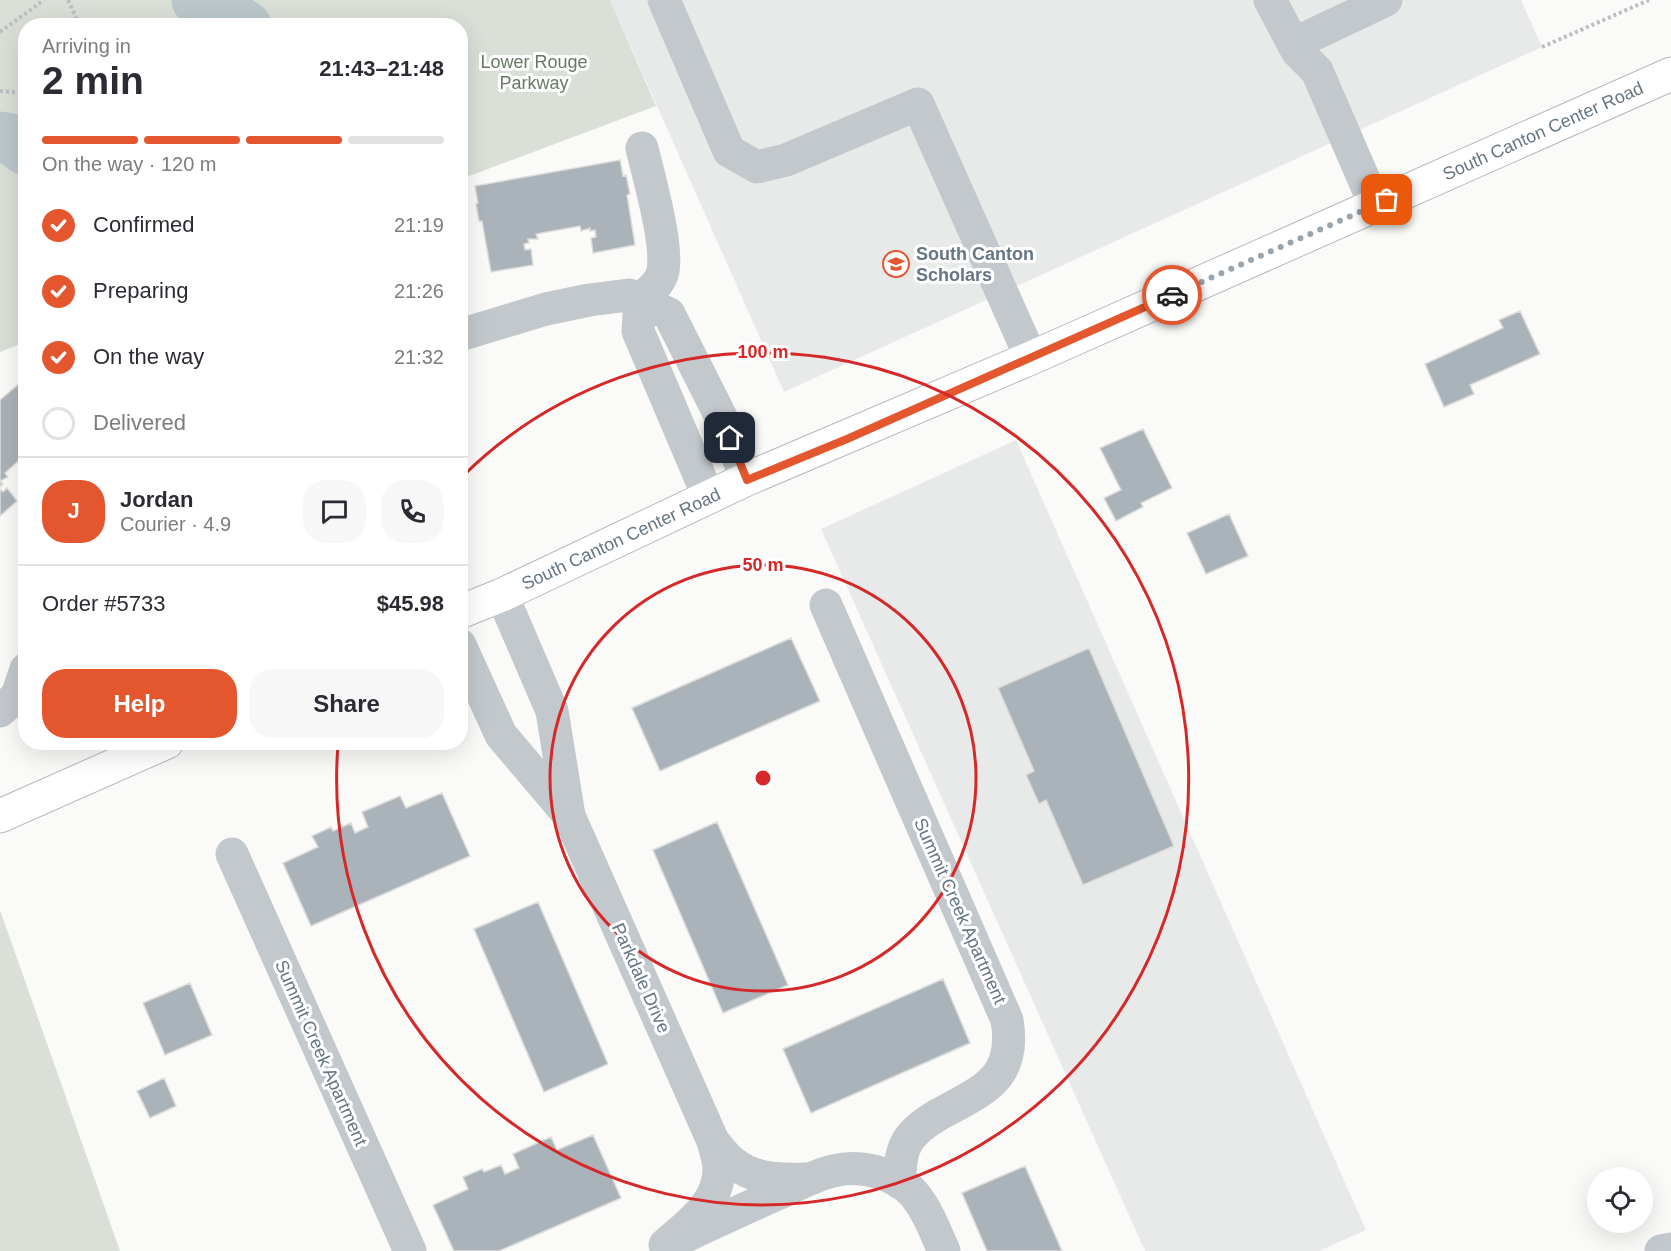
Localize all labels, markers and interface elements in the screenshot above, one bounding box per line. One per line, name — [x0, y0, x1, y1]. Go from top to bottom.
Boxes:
text: Arriving in — [42, 35, 131, 57]
park label: Lower Rouge Parkway — [480, 52, 588, 93]
text: 21:43–21:48 — [319, 56, 444, 81]
text: 2 min — [42, 59, 144, 102]
street label: South Canton Center Road — [1440, 78, 1646, 184]
text: On the way · 120 m — [42, 153, 217, 175]
pin — [1361, 174, 1412, 225]
icon: bag — [1370, 183, 1403, 216]
icon: check — [42, 209, 75, 242]
text: Confirmed — [93, 212, 194, 237]
text: 21:19 — [394, 214, 444, 236]
place label: South Canton Scholars — [916, 244, 1034, 285]
school or university icon: South Canton Scholars — [881, 249, 911, 279]
courier — [1142, 265, 1202, 325]
icon: check — [42, 275, 75, 308]
text: Preparing — [93, 278, 188, 303]
icon: car — [1156, 279, 1189, 312]
text: 21:26 — [394, 280, 444, 302]
icon: check — [42, 341, 75, 374]
text: 100 m — [737, 342, 789, 362]
text: On the way — [93, 344, 204, 369]
text: 21:32 — [394, 346, 444, 368]
text: Delivered — [93, 410, 186, 435]
pin — [704, 412, 755, 463]
icon: home — [713, 421, 746, 454]
button: chat — [303, 480, 366, 543]
button: phone — [381, 480, 444, 543]
street label: South Canton Center Road — [518, 484, 724, 594]
text: Jordan — [120, 487, 193, 512]
text: J — [67, 498, 80, 523]
text: Courier · 4.9 — [120, 513, 231, 535]
text: 50 m — [742, 555, 784, 575]
text: Order #5733 — [42, 591, 166, 616]
text: $45.98 — [377, 591, 444, 616]
button: Help — [42, 669, 237, 738]
button: Share — [249, 669, 444, 738]
centre of rings — [753, 768, 773, 788]
street label: Summit Creek Apartment — [910, 815, 1010, 1007]
street label: Parkdale Drive — [608, 920, 674, 1036]
street label: Summit Creek Apartment — [271, 957, 371, 1149]
map controls — [1587, 1167, 1653, 1233]
button: locate — [1587, 1167, 1653, 1233]

